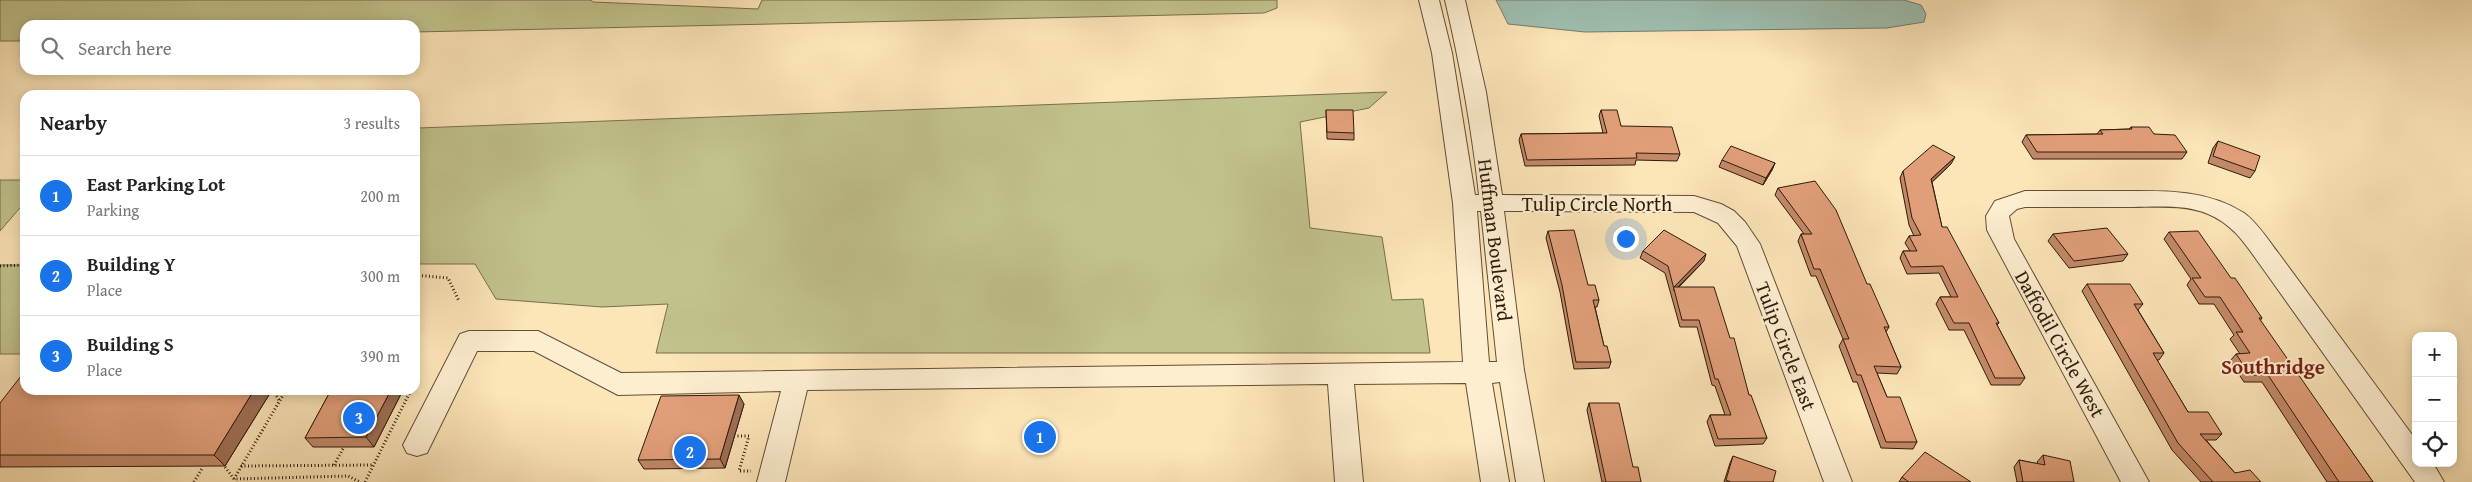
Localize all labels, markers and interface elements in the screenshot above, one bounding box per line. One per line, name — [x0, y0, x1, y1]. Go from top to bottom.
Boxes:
search box — [20, 20, 420, 75]
icon: search — [38, 34, 66, 62]
text: Search here — [78, 34, 172, 62]
text: Nearby — [40, 107, 107, 138]
text: 3 results — [343, 111, 400, 135]
street label: Huffman Boulevard — [1471, 157, 1520, 323]
text: East Parking Lot — [87, 170, 225, 198]
text: 1 — [52, 184, 60, 208]
text: 200 m — [360, 184, 400, 208]
street label: Tulip Circle North — [1522, 189, 1672, 218]
text: Parking — [87, 198, 139, 222]
your location — [1613, 226, 1639, 252]
text: Building Y — [87, 250, 175, 278]
text: 2 — [52, 264, 60, 288]
text: 300 m — [360, 264, 400, 288]
street label: Daffodil Circle West — [2008, 265, 2113, 422]
street label: Tulip Circle East — [1749, 277, 1824, 414]
text: Place — [87, 278, 122, 302]
text: Building S — [87, 330, 174, 358]
map controls — [2412, 332, 2457, 467]
button: + — [2412, 332, 2457, 377]
text: 3 — [52, 344, 60, 368]
text: 390 m — [360, 344, 400, 368]
district label: Southridge — [2221, 351, 2325, 382]
text: Place — [87, 358, 122, 382]
button: − — [2412, 377, 2457, 422]
pin: 3 — [343, 399, 375, 437]
pin: 1 — [1024, 418, 1056, 456]
button: locate — [2412, 422, 2457, 467]
pin: 2 — [674, 433, 706, 471]

